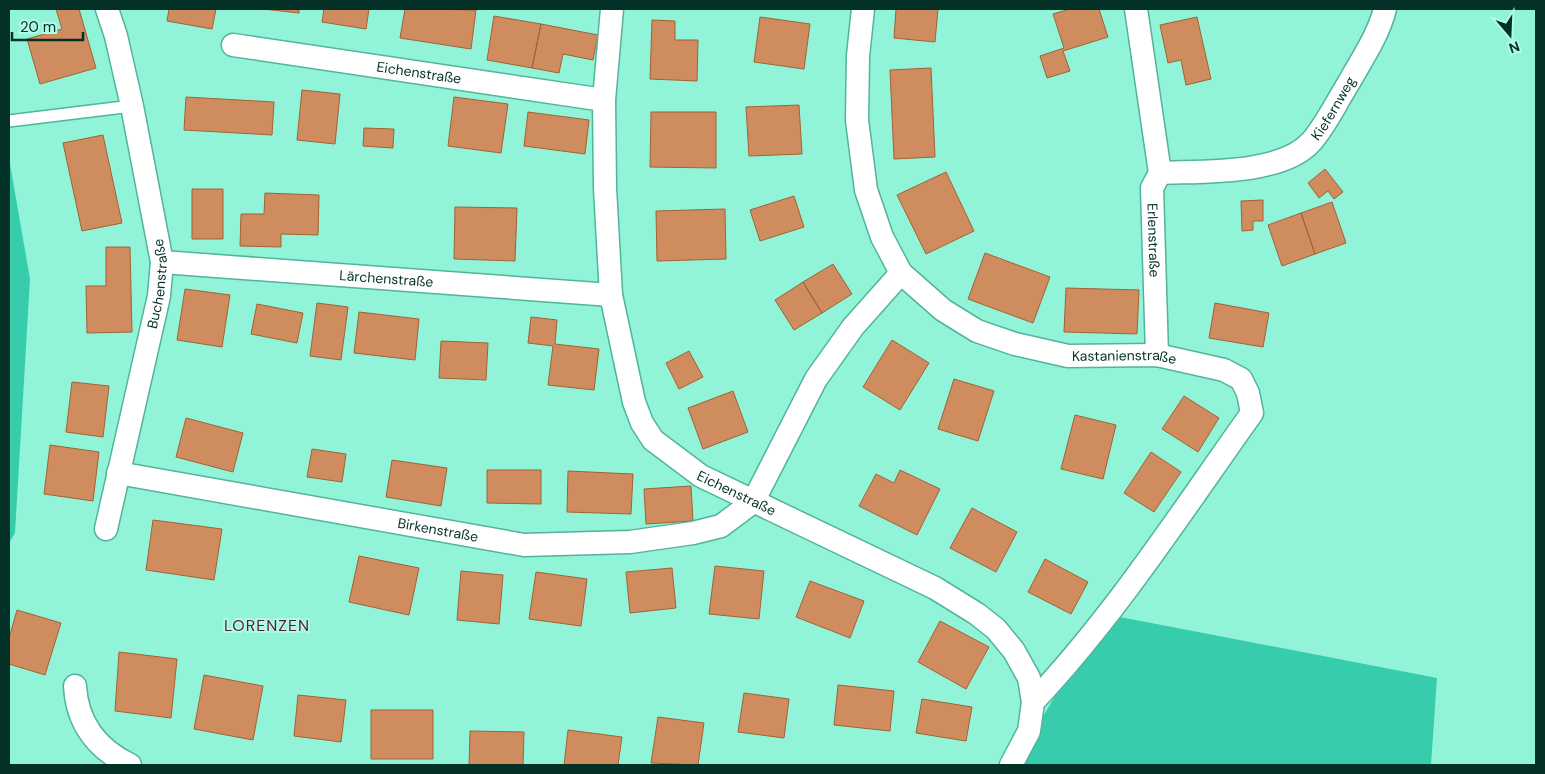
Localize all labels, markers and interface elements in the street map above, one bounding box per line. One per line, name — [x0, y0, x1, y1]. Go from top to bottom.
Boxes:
scale bar — [12, 10, 84, 42]
north arrow — [1485, 10, 1535, 60]
text: 20 m — [20, 17, 56, 37]
text: N — [1506, 37, 1522, 57]
street label: Eichenstraße — [375, 57, 463, 88]
street label: Kiefernweg — [1307, 73, 1359, 144]
street label: Erlenstraße — [1143, 203, 1164, 278]
street label: Buchenstraße — [143, 237, 171, 330]
street label: Lärchenstraße — [339, 266, 434, 291]
street label: Kastanienstraße — [1072, 346, 1178, 368]
street label: Eichenstraße — [694, 466, 779, 520]
street label: Birkenstraße — [396, 514, 480, 546]
district label: LORENZEN — [224, 615, 310, 636]

